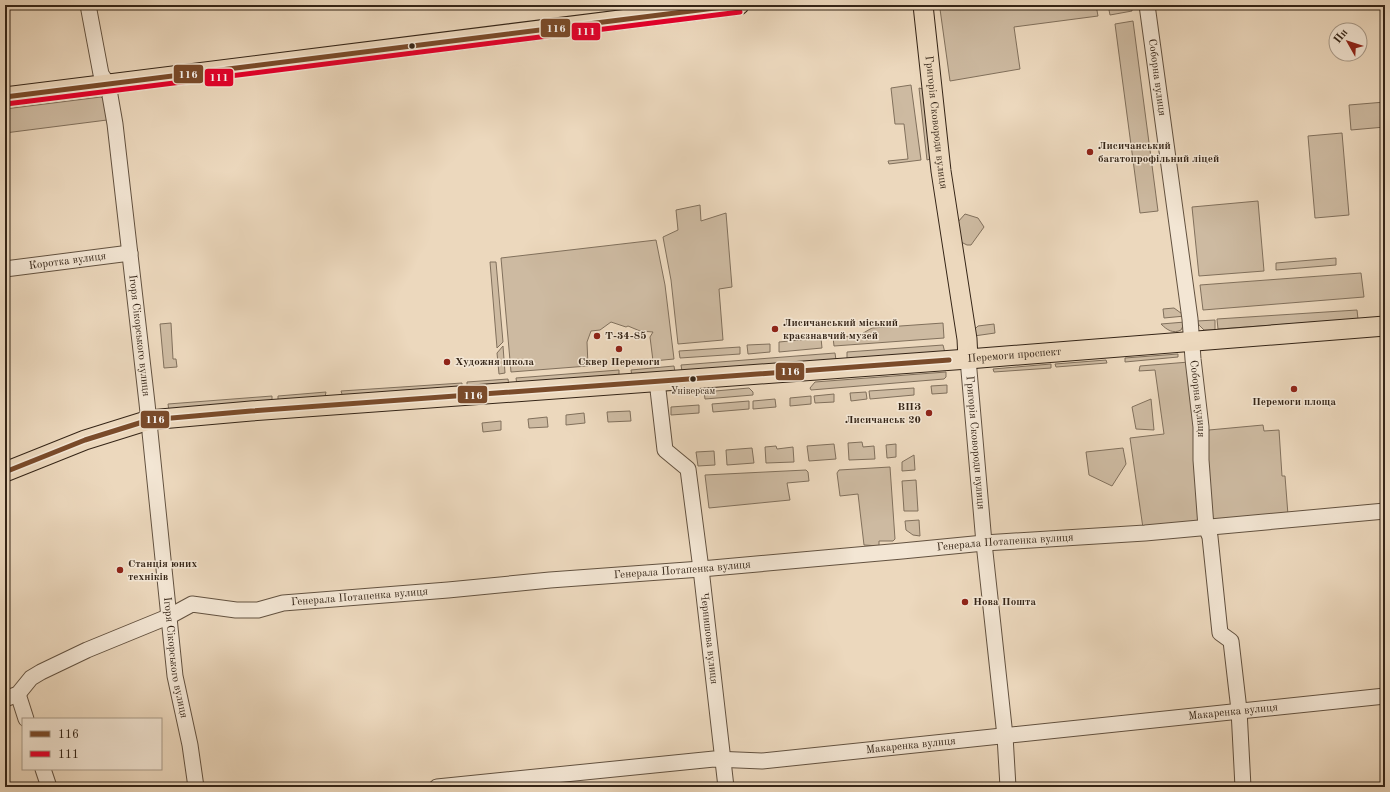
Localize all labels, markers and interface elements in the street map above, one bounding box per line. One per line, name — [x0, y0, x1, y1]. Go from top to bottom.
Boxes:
line badge: 116 — [540, 18, 571, 38]
line badge: 111 — [571, 22, 601, 41]
north arrow — [1328, 22, 1368, 62]
text: 116 — [546, 24, 566, 35]
text: 111 — [576, 27, 596, 38]
text: Пн — [1332, 27, 1350, 46]
street label: Соборна вулиця — [1146, 38, 1168, 117]
unlabelled marker — [407, 41, 417, 51]
street label: Григорія Сковороди вулиця — [923, 55, 949, 190]
line badge: 116 — [173, 64, 204, 84]
line badge: 111 — [204, 68, 234, 87]
text: 116 — [178, 70, 198, 81]
text: 111 — [209, 73, 229, 84]
place label: Лисичанський багатопрофільний ліцей — [1098, 141, 1219, 165]
marker: Лисичанський багатопрофільний ліцей — [1085, 147, 1095, 157]
street label: Коротка вулиця — [28, 251, 107, 271]
street label: Ігоря Сікорського вулиця — [127, 274, 152, 397]
place label: Лисичанський міський краєзнавчий музей — [783, 318, 898, 342]
marker: Лисичанський міський краєзнавчий музей — [770, 324, 780, 334]
marker: Т-34-85 — [592, 331, 602, 341]
place label: Т-34-85 — [605, 331, 647, 342]
marker: Сквер Перемоги — [614, 344, 624, 354]
street label: Перемоги проспект — [967, 346, 1062, 365]
marker: Художня школа — [442, 357, 452, 367]
place label: Художня школа — [455, 357, 534, 368]
place label: Сквер Перемоги — [578, 357, 660, 368]
street label: Соборна вулиця — [1188, 359, 1207, 438]
line badge: 116 — [775, 362, 805, 381]
text: 116 — [780, 367, 800, 378]
marker: Універсам — [688, 374, 698, 384]
street label: Григорія Сковороди вулиця — [964, 375, 987, 510]
marker: Перемоги площа — [1289, 384, 1299, 394]
line badge: 116 — [457, 385, 488, 404]
place label: Універсам — [671, 386, 716, 396]
text: 116 — [463, 391, 483, 402]
place label: Перемоги площа — [1252, 397, 1337, 408]
place label: ВПЗ Лисичанськ 20 — [845, 402, 921, 426]
marker: ВПЗ Лисичанськ 20 — [924, 408, 934, 418]
line badge: 116 — [140, 410, 170, 429]
text: 116 — [145, 415, 165, 426]
street label: Генерала Потапенка вулиця — [936, 532, 1074, 553]
place label: Станція юних техніків — [128, 559, 197, 583]
street label: Генерала Потапенка вулиця — [613, 559, 752, 581]
marker: Станція юних техніків — [115, 565, 125, 575]
street label: Генерала Потапенка вулиця — [291, 586, 429, 608]
street label: Чернишова вулиця — [698, 592, 720, 685]
street label: Ігоря Сікорського вулиця — [161, 596, 190, 719]
marker: Нова Пошта — [960, 597, 970, 607]
place label: Нова Пошта — [973, 597, 1036, 608]
street label: Макаренка вулиця — [1188, 702, 1279, 722]
legend — [22, 718, 162, 770]
text: 116 — [58, 729, 79, 741]
street label: Макаренка вулиця — [865, 735, 956, 756]
text: 111 — [58, 749, 79, 761]

